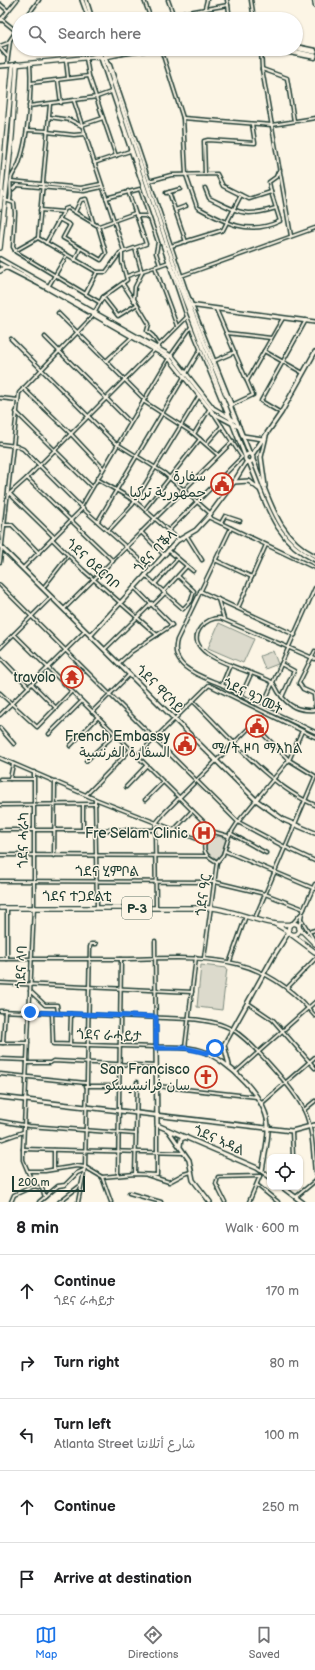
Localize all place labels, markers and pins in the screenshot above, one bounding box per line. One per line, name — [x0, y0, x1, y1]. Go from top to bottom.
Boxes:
place label: سفارة جمهورية تركيا — [130, 468, 206, 502]
public building icon: سفارة جمهورية تركيا — [209, 471, 235, 497]
temple icon: travolo — [59, 664, 85, 690]
place label: travolo — [14, 669, 56, 686]
public building icon: ሚ/ት ዞባ ማእከል — [244, 713, 270, 739]
place label: French Embassy السفارة الفرنسية — [65, 728, 171, 761]
public building icon: French Embassy السفارة الفرنسية — [172, 731, 198, 757]
place label: ሚ/ት ዞባ ማእከል — [212, 740, 303, 757]
hospital icon: Fre Selam Clinic — [191, 820, 217, 846]
place label: Fre Selam Clinic — [85, 825, 188, 842]
place label: San Francisco سان فرانسيسكو — [100, 1061, 190, 1094]
church icon: San Francisco سان فرانسيسكو — [193, 1064, 219, 1090]

